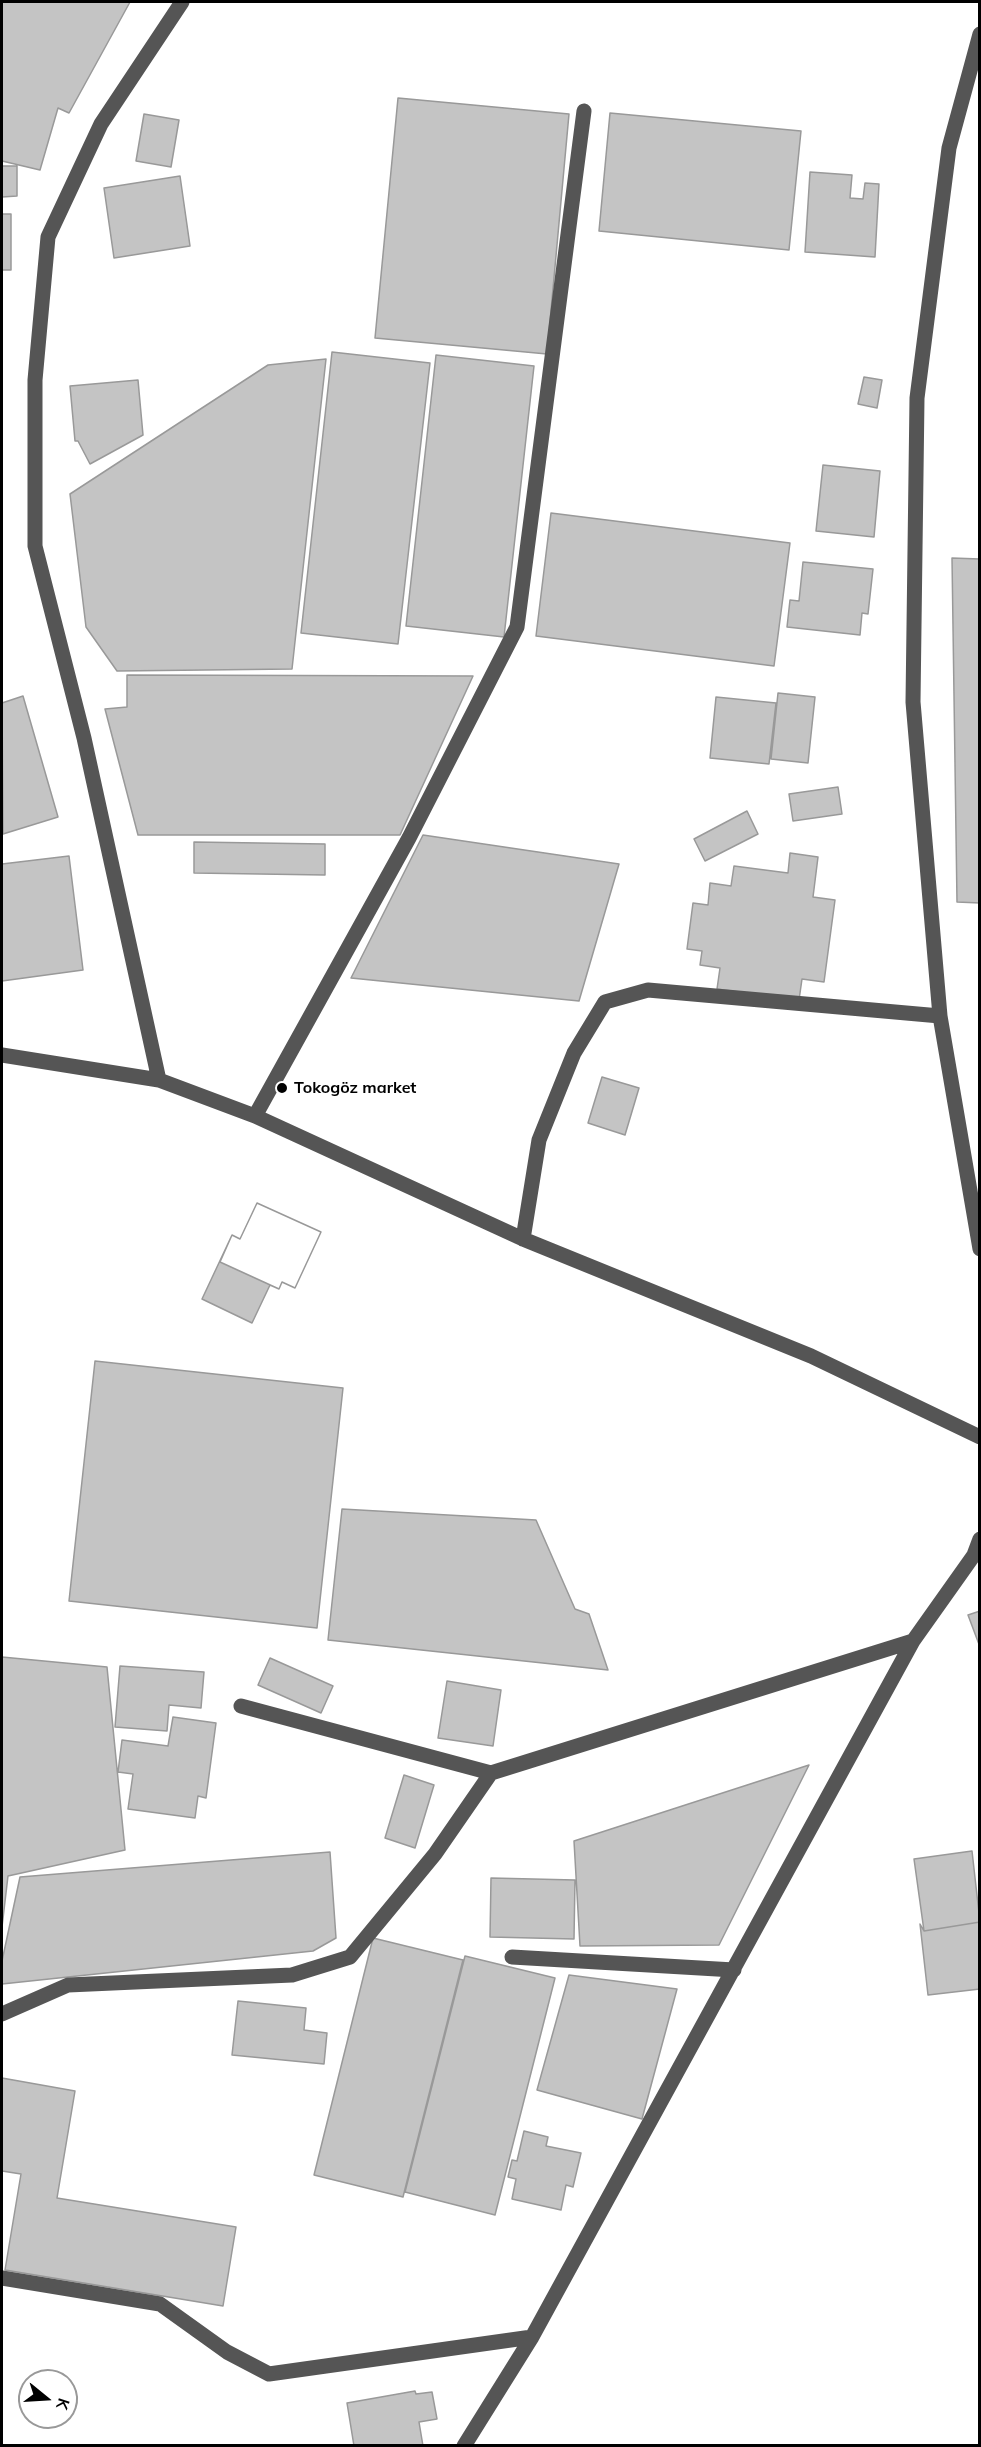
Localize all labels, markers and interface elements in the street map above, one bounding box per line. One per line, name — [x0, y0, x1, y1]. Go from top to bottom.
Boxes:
place label: Tokogöz market — [294, 1078, 416, 1098]
marker: Tokogöz market — [275, 1081, 289, 1095]
north arrow — [18, 2369, 78, 2429]
text: K — [52, 2396, 74, 2412]

